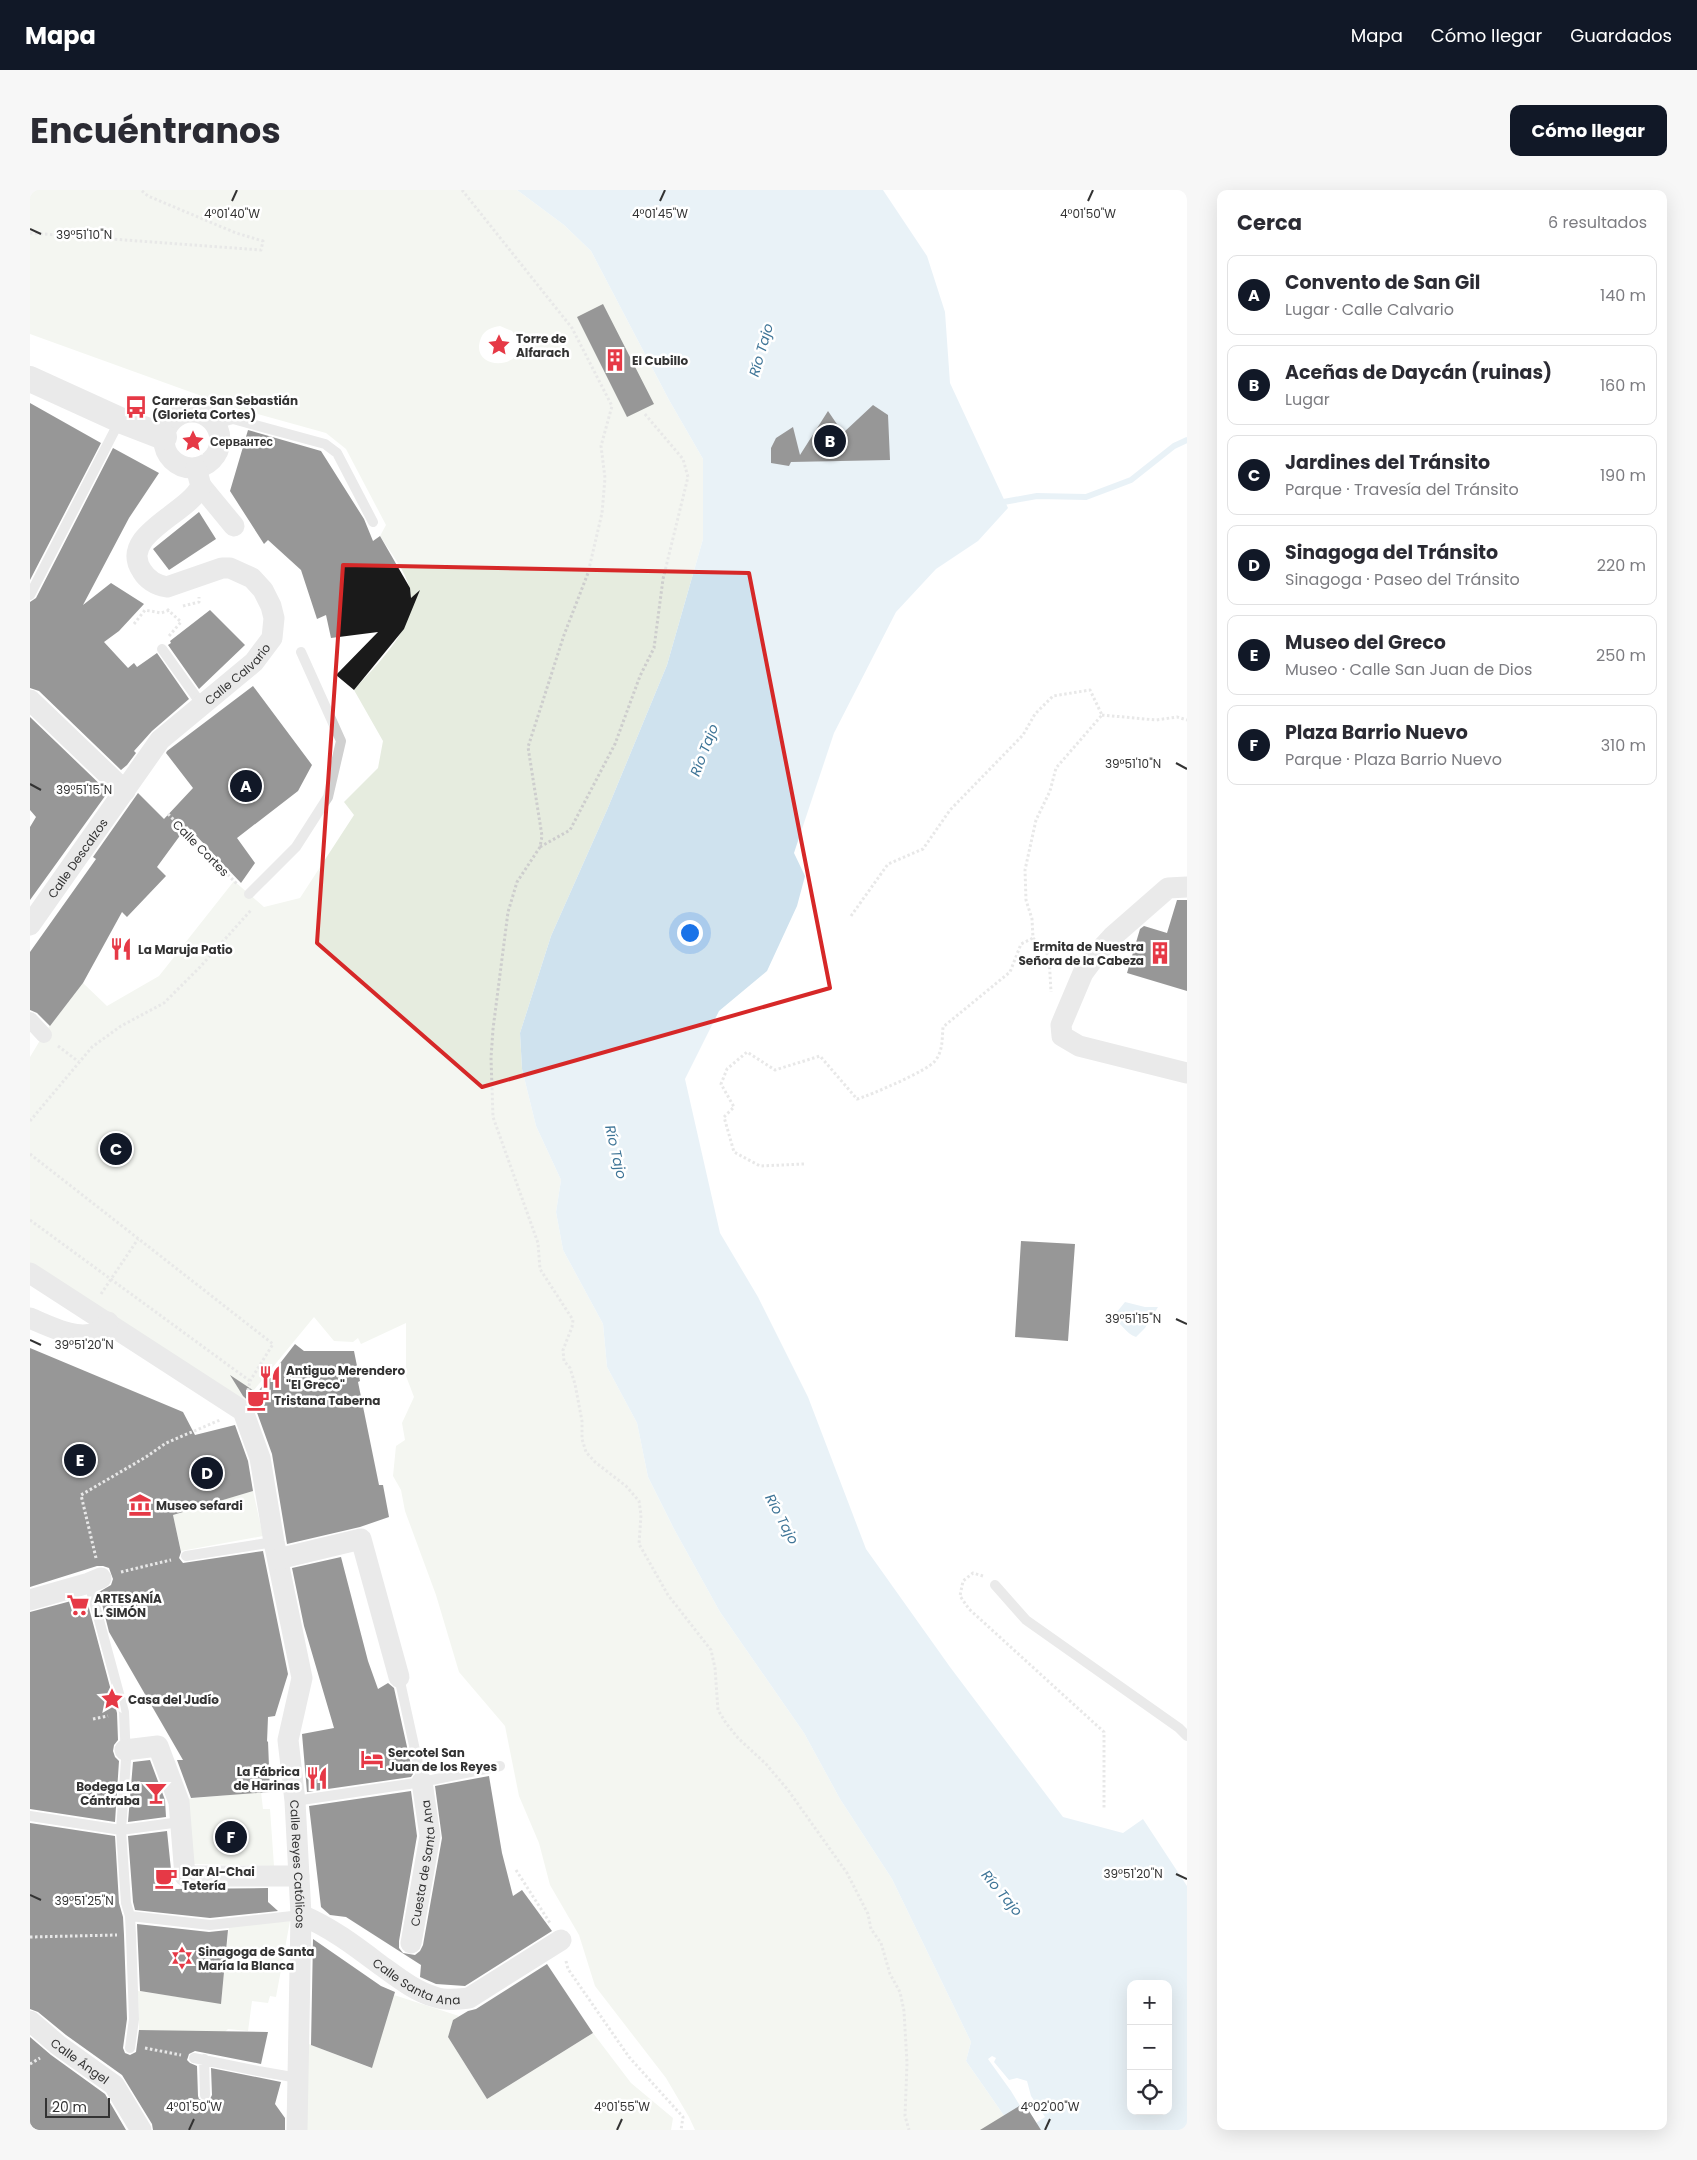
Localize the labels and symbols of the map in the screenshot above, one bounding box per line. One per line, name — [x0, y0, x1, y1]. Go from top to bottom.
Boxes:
text: 4°01'40"W — [204, 205, 260, 222]
text: 4°01'45"W — [632, 205, 688, 222]
text: 4°01'50"W — [1060, 205, 1116, 222]
text: 39°51'10"N — [56, 226, 112, 243]
water label: Río Tajo — [744, 321, 778, 379]
place label: Torre de Alfarach — [516, 330, 569, 361]
place icon: Torre de Alfarach — [486, 332, 512, 358]
building icon: El Cubillo — [602, 347, 628, 373]
place label: El Cubillo — [632, 352, 689, 369]
place label: Carreras San Sebastián (Glorieta Cortes) — [152, 392, 298, 423]
bus stop icon: Carreras San Sebastián (Glorieta Cortes) — [123, 394, 149, 420]
pin: B — [814, 422, 846, 460]
place icon: Сервантес — [180, 428, 206, 454]
place label: Сервантес — [210, 433, 273, 450]
street label: Calle Calvario — [201, 639, 274, 708]
water label: Río Tajo — [685, 721, 723, 779]
text: 39°51'10"N — [1105, 755, 1161, 772]
pin: A — [230, 767, 262, 805]
text: 39°51'15"N — [56, 781, 112, 798]
street label: Calle Descalzos — [43, 815, 111, 901]
street label: Calle Cortes — [169, 816, 233, 880]
your location — [677, 920, 703, 946]
restaurant icon: La Maruja Patio — [108, 936, 134, 962]
place label: Ermita de Nuestra Señora de la Cabeza — [1018, 938, 1144, 969]
building icon: Ermita de Nuestra Señora de la Cabeza — [1147, 940, 1173, 966]
place label: La Maruja Patio — [138, 941, 233, 958]
water label: Río Tajo — [600, 1123, 632, 1181]
pin: C — [100, 1130, 132, 1168]
text: 39°51'15"N — [1105, 1310, 1161, 1327]
text: 39°51'20"N — [54, 1336, 114, 1353]
place label: Antiguo Merendero "El Greco" — [286, 1362, 405, 1393]
restaurant icon: Antiguo Merendero "El Greco" — [257, 1364, 283, 1390]
cafe icon: Tristana Taberna — [245, 1387, 271, 1413]
place label: Tristana Taberna — [274, 1392, 380, 1409]
pin: E — [64, 1441, 96, 1479]
pin: D — [191, 1454, 223, 1492]
water label: Río Tajo — [760, 1490, 804, 1548]
museum icon: Museo sefardi — [127, 1492, 153, 1518]
place label: Museo sefardi — [156, 1497, 243, 1514]
place label: ARTESANÍA L. SIMÓN — [94, 1590, 162, 1621]
supermarket icon: ARTESANÍA L. SIMÓN — [65, 1592, 91, 1618]
place icon: Casa del Judío — [99, 1686, 125, 1712]
place label: Casa del Judío — [128, 1691, 219, 1708]
place label: Sercotel San Juan de los Reyes — [388, 1744, 498, 1775]
hotel icon: Sercotel San Juan de los Reyes — [359, 1746, 385, 1772]
place label: La Fábrica de Harinas — [233, 1763, 300, 1794]
restaurant icon: La Fábrica de Harinas — [304, 1765, 330, 1791]
place label: Bodega La Cántraba — [76, 1778, 140, 1809]
bar icon: Bodega La Cántraba — [143, 1780, 169, 1806]
street label: Calle Reyes Católicos — [286, 1799, 310, 1929]
street label: Cuesta de Santa Ana — [406, 1799, 439, 1928]
pin: F — [215, 1818, 247, 1856]
place label: Dar Al-Chai Tetería — [182, 1863, 255, 1894]
cafe icon: Dar Al-Chai Tetería — [153, 1865, 179, 1891]
text: 39°51'20"N — [1103, 1865, 1163, 1882]
water label: Río Tajo — [977, 1866, 1027, 1920]
text: 39°51'25"N — [54, 1892, 114, 1909]
place label: Sinagoga de Santa María la Blanca — [198, 1943, 315, 1974]
synagogue icon: Sinagoga de Santa María la Blanca — [169, 1945, 195, 1971]
street label: Calle Santa Ana — [369, 1954, 461, 2008]
street label: Calle Ángel — [47, 2034, 113, 2088]
scale bar — [45, 2095, 110, 2118]
text: 4°01'50"W — [166, 2098, 222, 2115]
text: 4°01'55"W — [594, 2098, 650, 2115]
text: 4°02'00"W — [1020, 2098, 1080, 2115]

